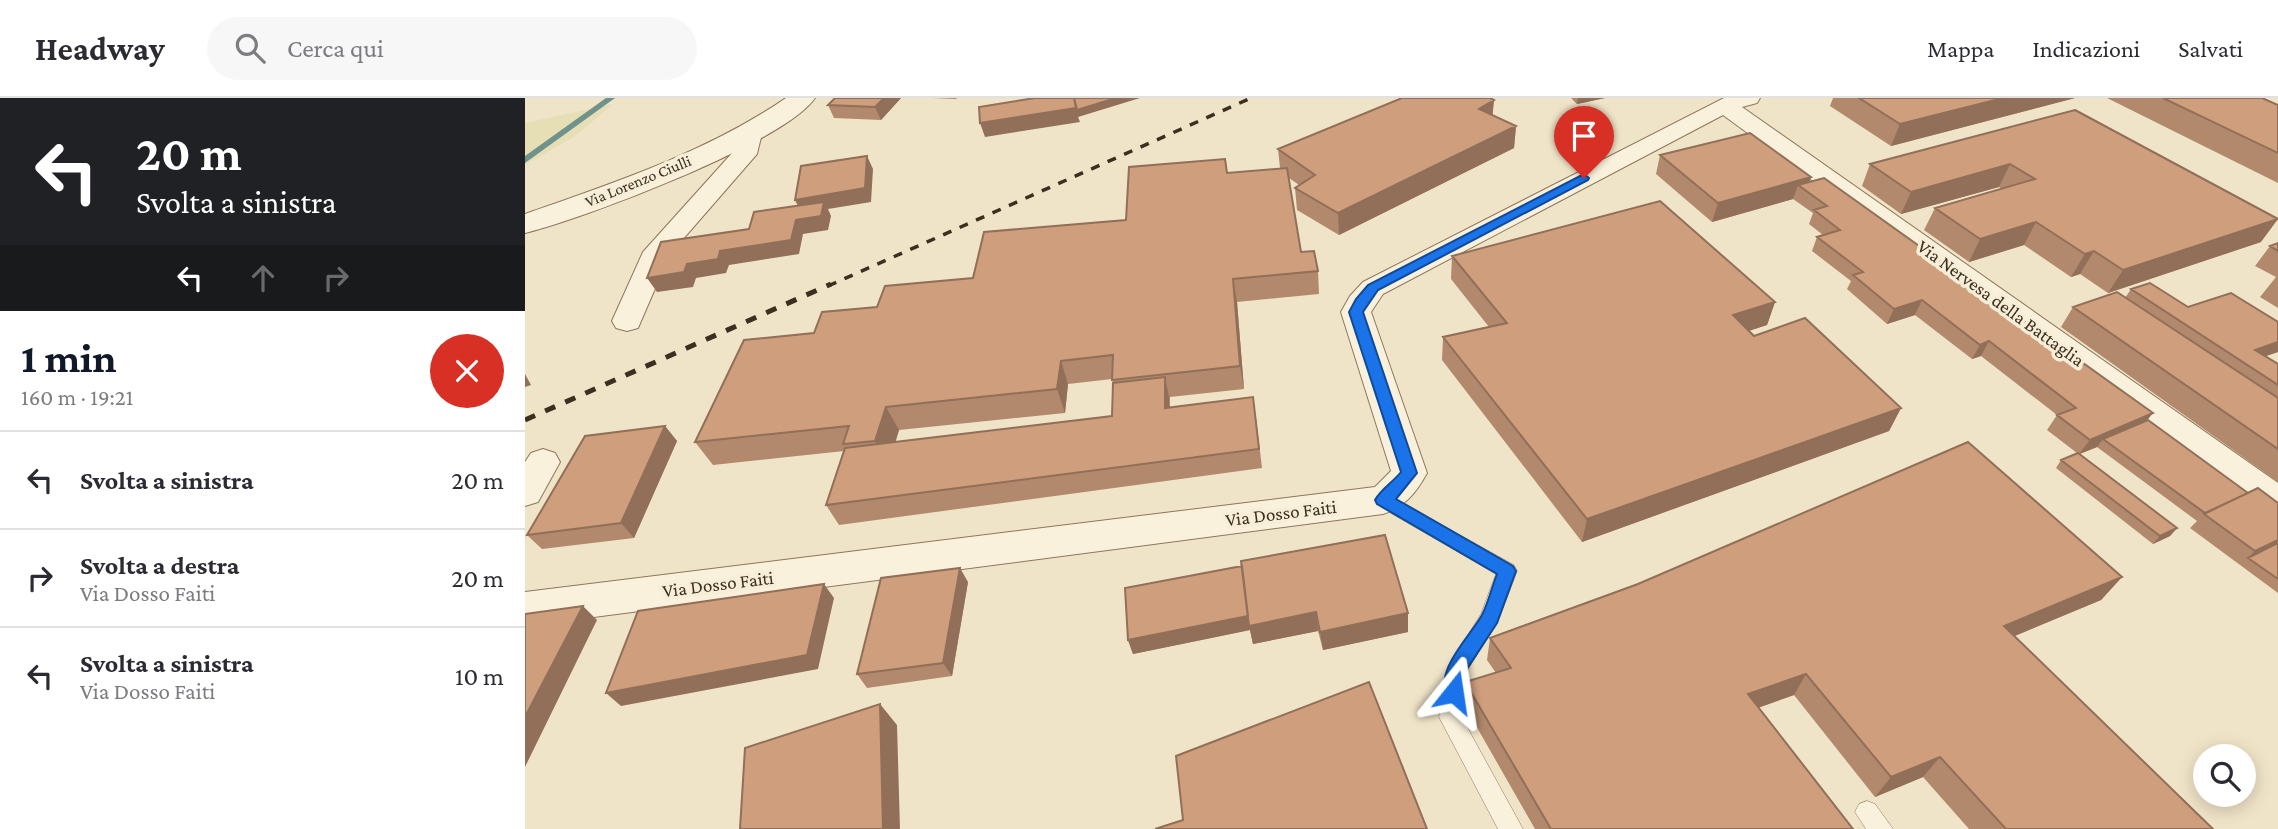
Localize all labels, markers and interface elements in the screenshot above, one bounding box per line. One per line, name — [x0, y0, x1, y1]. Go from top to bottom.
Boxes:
search box — [207, 17, 697, 80]
icon: search — [231, 29, 269, 67]
text: Headway — [35, 30, 165, 67]
text: Cerca qui — [287, 34, 384, 63]
text: Mappa — [1927, 35, 1994, 62]
text: Indicazioni — [2032, 35, 2140, 62]
text: Salvati — [2178, 35, 2243, 62]
pin — [1554, 106, 1614, 178]
icon: arrive — [1565, 117, 1603, 155]
icon: left — [21, 126, 112, 217]
text: 20 m — [136, 126, 242, 181]
street label: Via Lorenzo Ciulli — [583, 152, 693, 210]
text: Svolta a sinistra — [136, 184, 337, 220]
street label: Via Nervesa della Battaglia — [1913, 235, 2089, 371]
icon: left — [171, 259, 209, 297]
icon: ahead — [244, 259, 282, 297]
icon: right — [317, 259, 355, 297]
text: 1 min — [21, 334, 117, 381]
button: close — [430, 334, 504, 408]
text: 160 m · 19:21 — [21, 384, 133, 410]
icon: left — [21, 461, 59, 499]
text: Svolta a sinistra — [80, 466, 254, 495]
text: 20 m — [451, 466, 504, 495]
street label: Via Dosso Faiti — [1224, 496, 1338, 530]
text: Svolta a destra — [80, 551, 239, 580]
icon: right — [21, 559, 59, 597]
text: 20 m — [451, 564, 504, 593]
street label: Via Dosso Faiti — [661, 567, 775, 601]
text: Via Dosso Faiti — [80, 580, 215, 606]
text: Svolta a sinistra — [80, 649, 254, 678]
position arrow — [1417, 655, 1491, 729]
icon: left — [21, 657, 59, 695]
text: 10 m — [455, 662, 504, 691]
text: Via Dosso Faiti — [80, 678, 215, 704]
map controls — [2193, 744, 2256, 807]
button: search — [2193, 744, 2256, 807]

